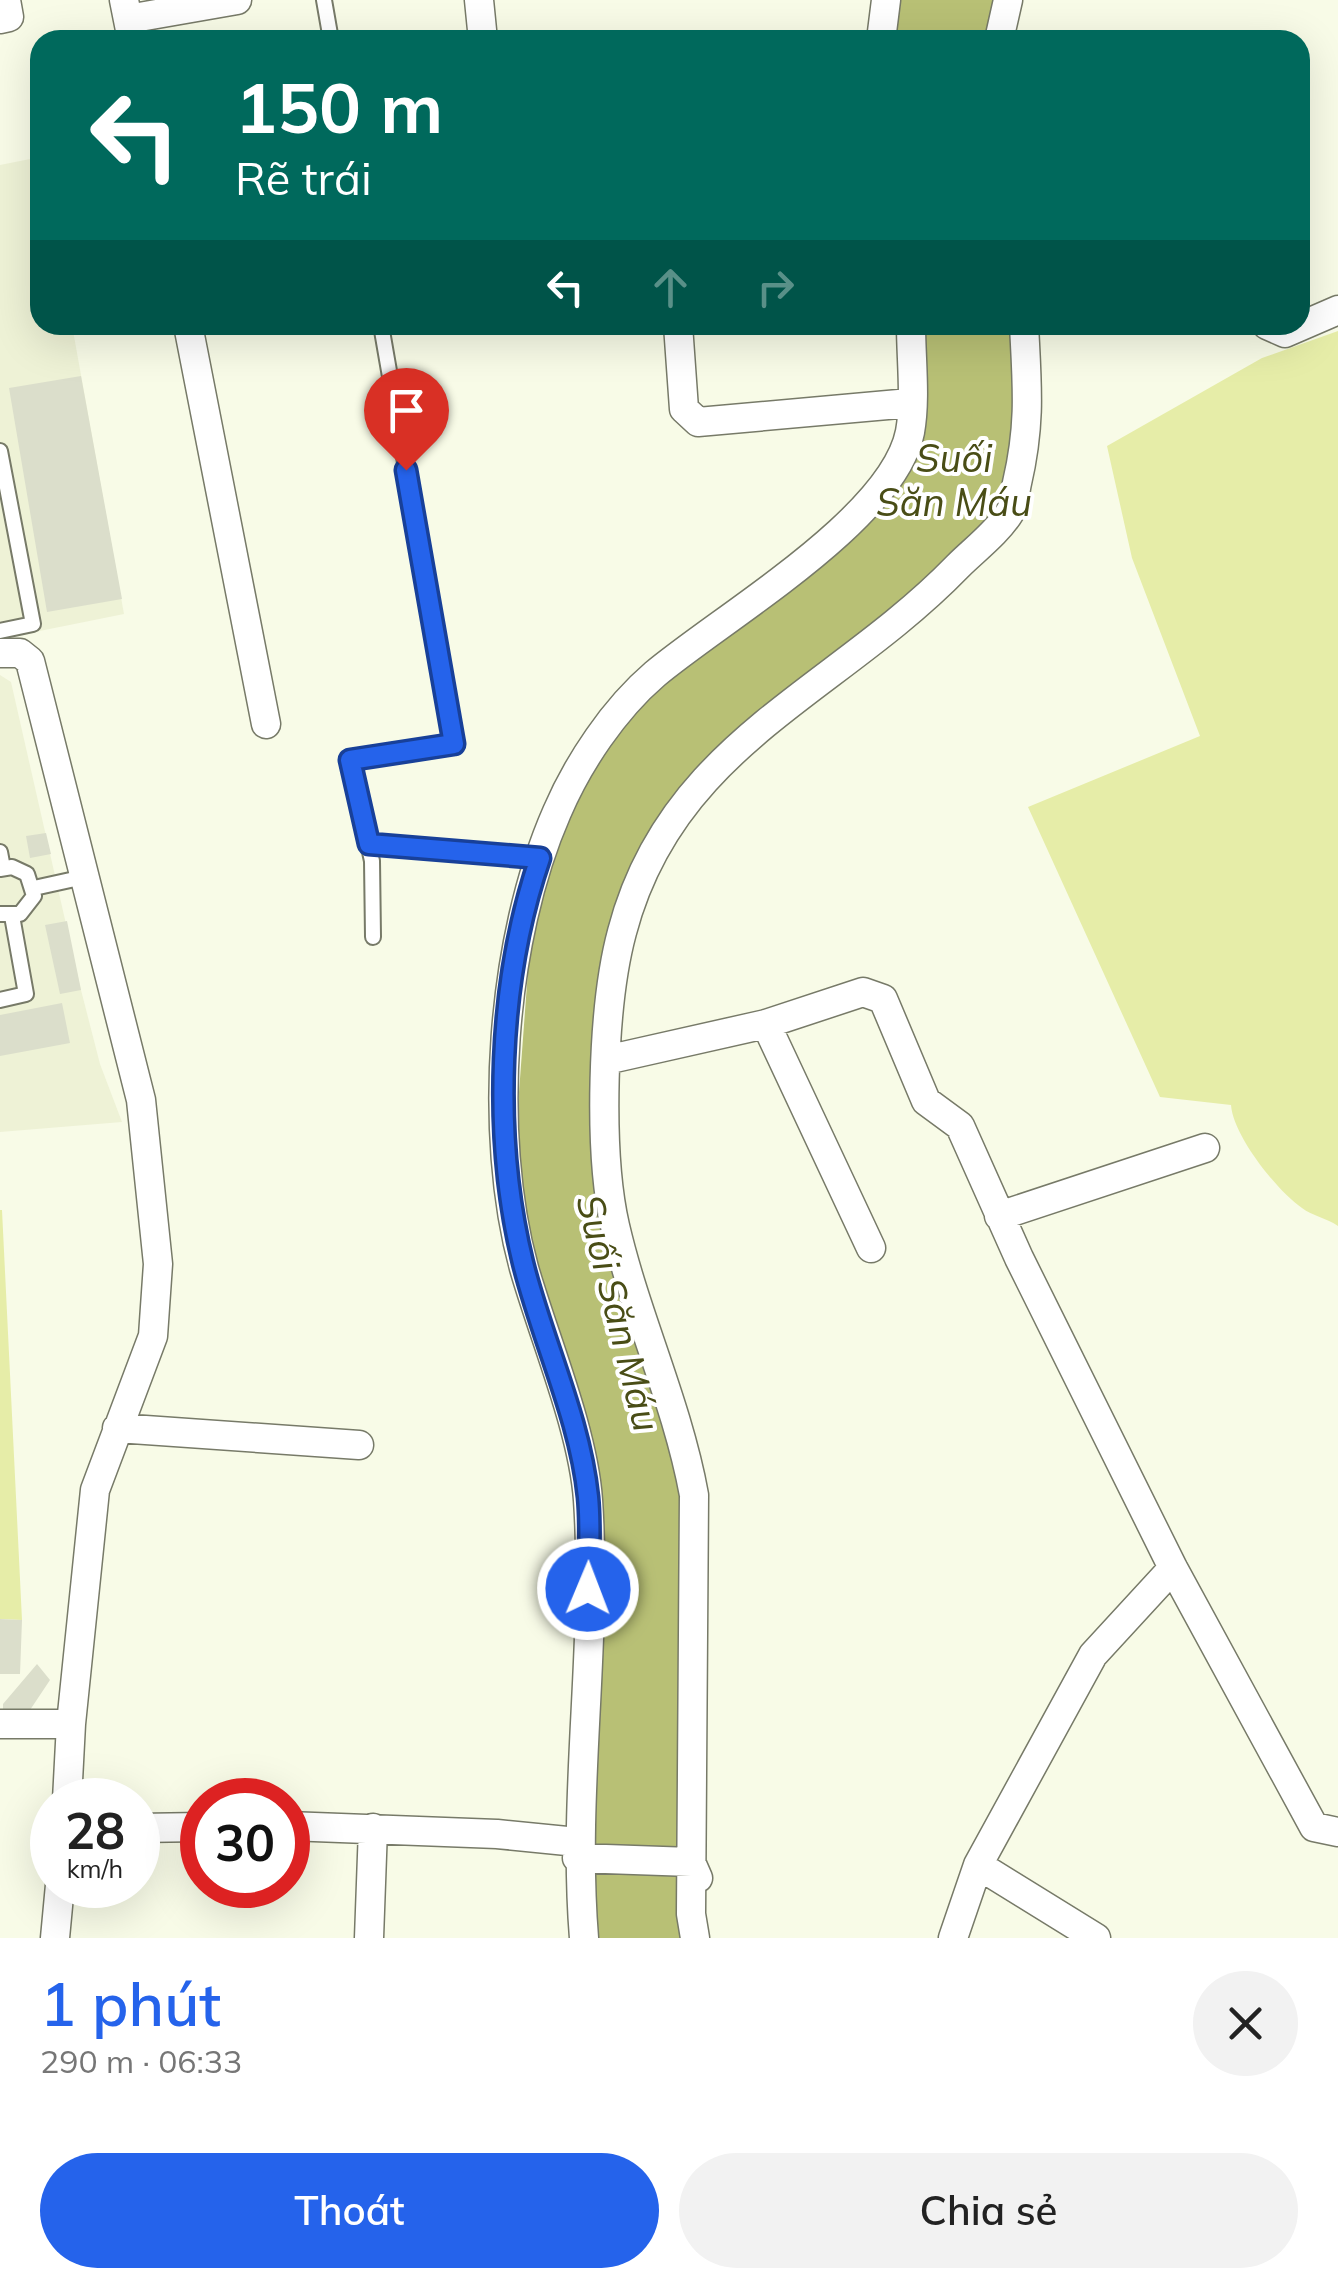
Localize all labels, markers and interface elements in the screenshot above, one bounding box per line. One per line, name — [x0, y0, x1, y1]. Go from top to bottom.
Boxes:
text: 150 m — [235, 63, 443, 151]
icon: left — [70, 70, 200, 200]
text: Rẽ trái — [235, 150, 372, 206]
icon: left — [538, 260, 593, 315]
icon: ahead — [643, 260, 698, 315]
icon: right — [748, 260, 803, 315]
pin — [364, 368, 449, 471]
icon: arrive — [379, 383, 434, 438]
water label: Suối Săn Máu — [876, 434, 1032, 526]
water label: Suối Săn Máu — [566, 1189, 672, 1436]
position arrow — [536, 1537, 640, 1641]
speed limit sign: 30 — [180, 1778, 310, 1908]
text: 28 — [65, 1799, 125, 1862]
text: km/h — [67, 1853, 123, 1884]
text: 1 phút — [40, 1966, 221, 2041]
button: close — [1193, 1971, 1298, 2076]
text: 290 m · 06:33 — [40, 2041, 242, 2081]
button: Thoát — [40, 2153, 659, 2268]
button: Chia sẻ — [679, 2153, 1298, 2268]

